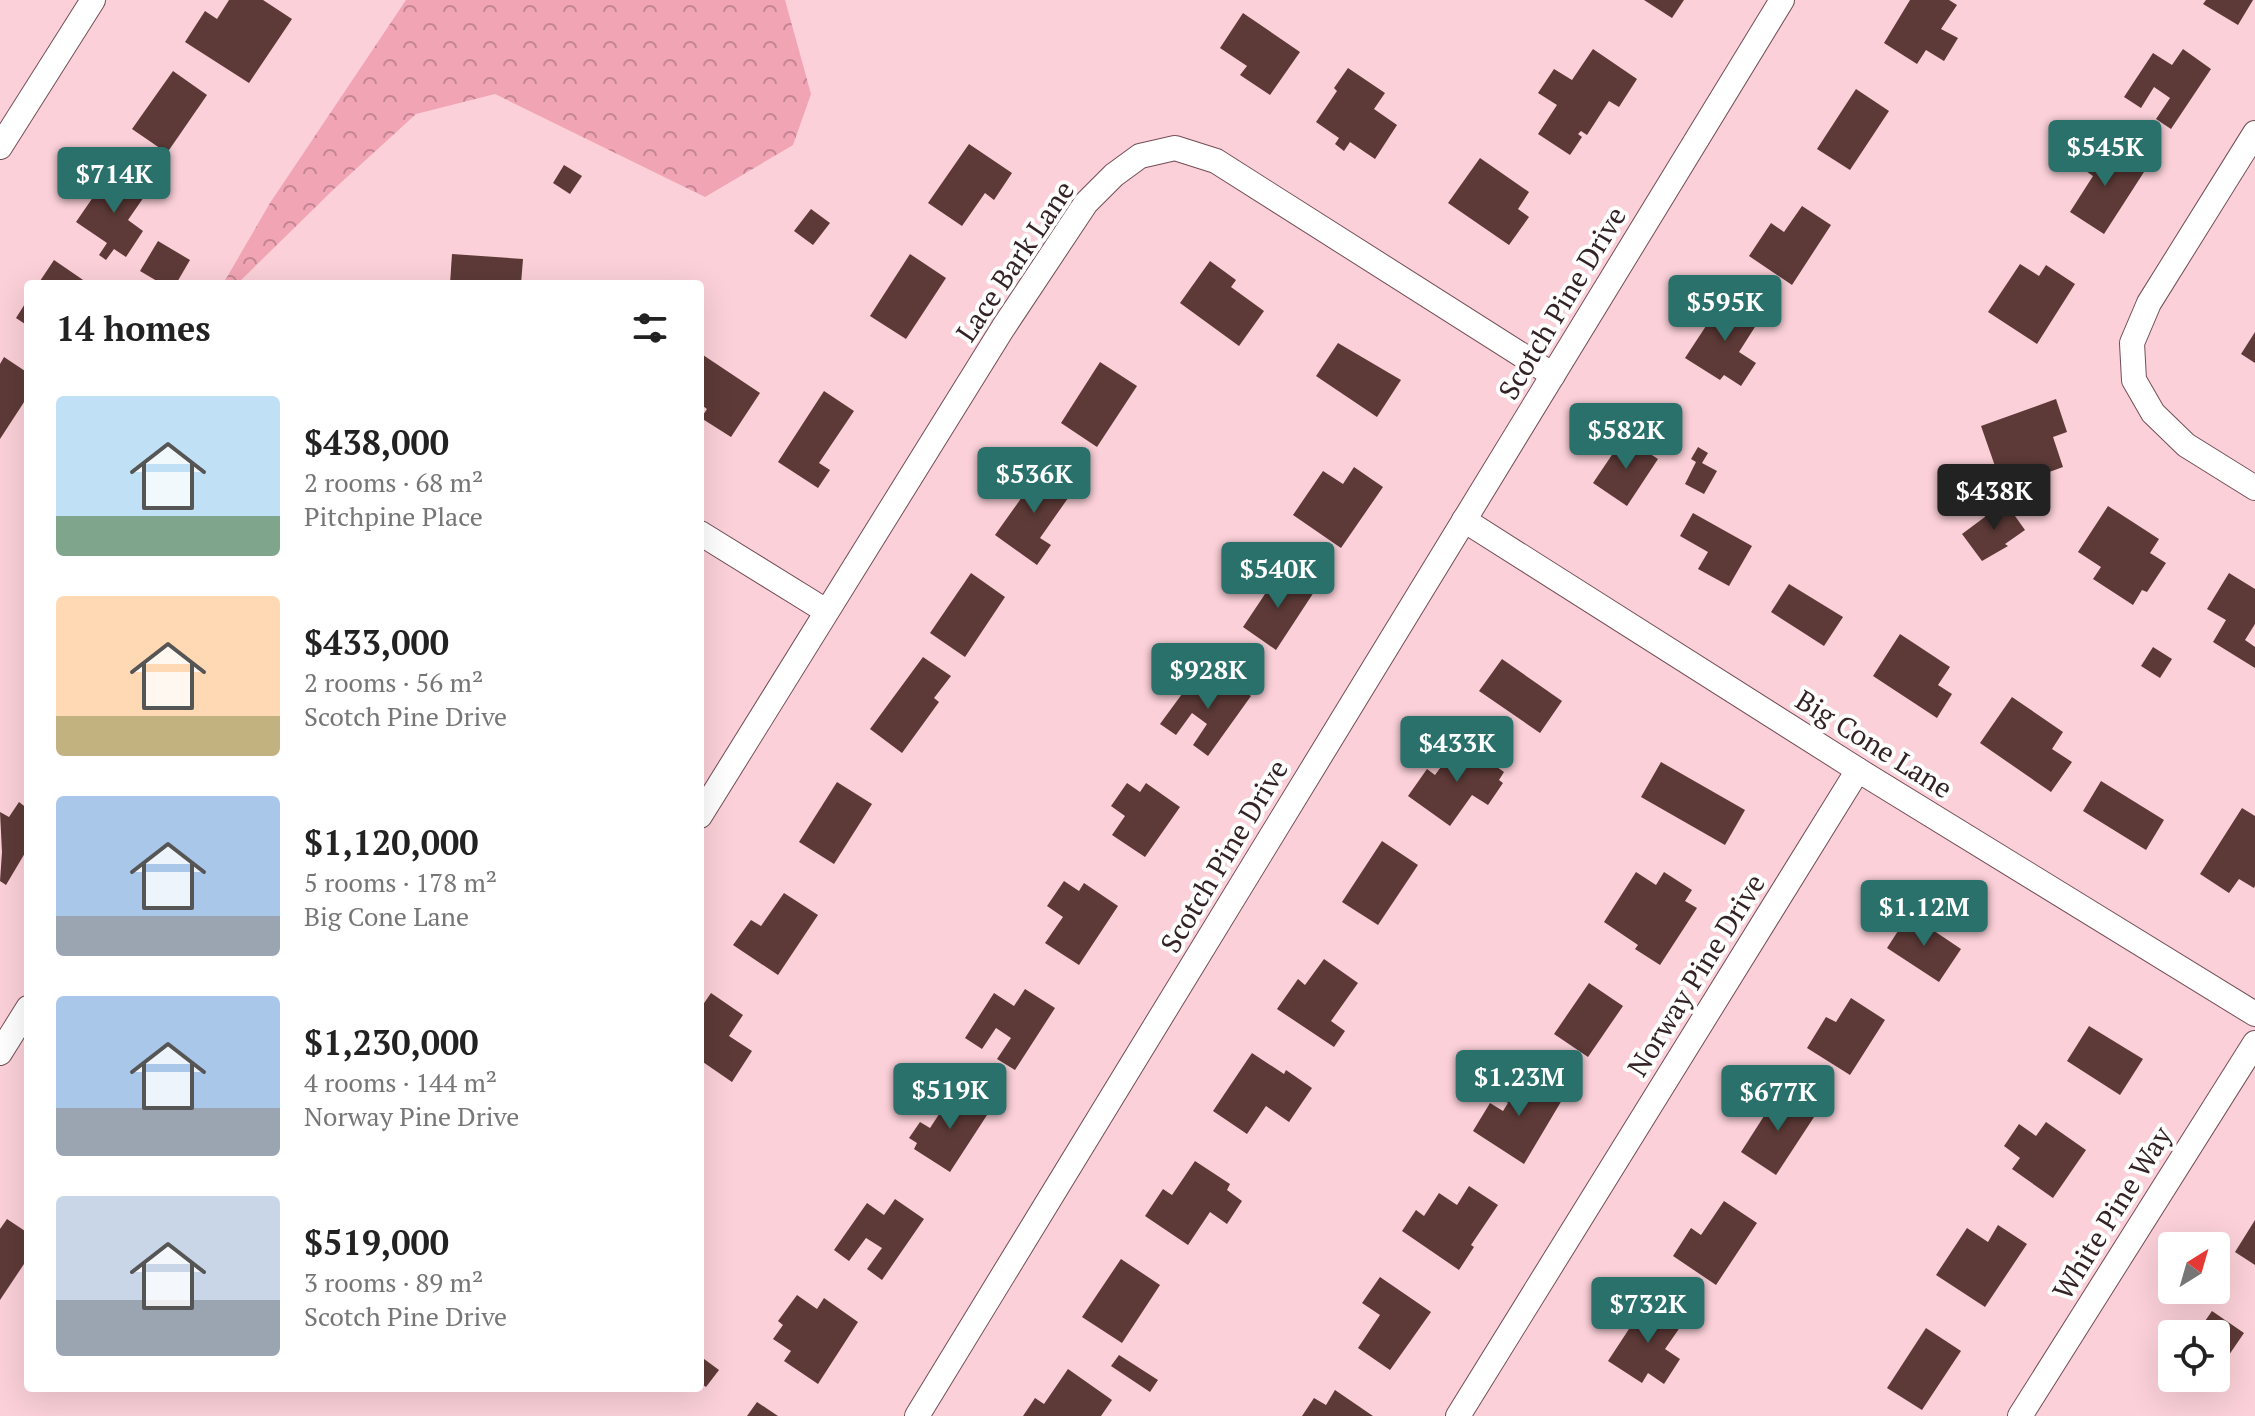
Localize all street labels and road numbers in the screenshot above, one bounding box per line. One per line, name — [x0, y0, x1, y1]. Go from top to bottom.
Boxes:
street label: Lace Bark Lane — [947, 173, 1082, 348]
street label: Scotch Pine Drive — [1489, 199, 1634, 406]
street label: Big Cone Lane — [1789, 681, 1959, 806]
street label: Scotch Pine Drive — [1151, 752, 1296, 959]
street label: Norway Pine Drive — [1618, 867, 1773, 1083]
street label: White Pine Way — [2044, 1118, 2180, 1306]

